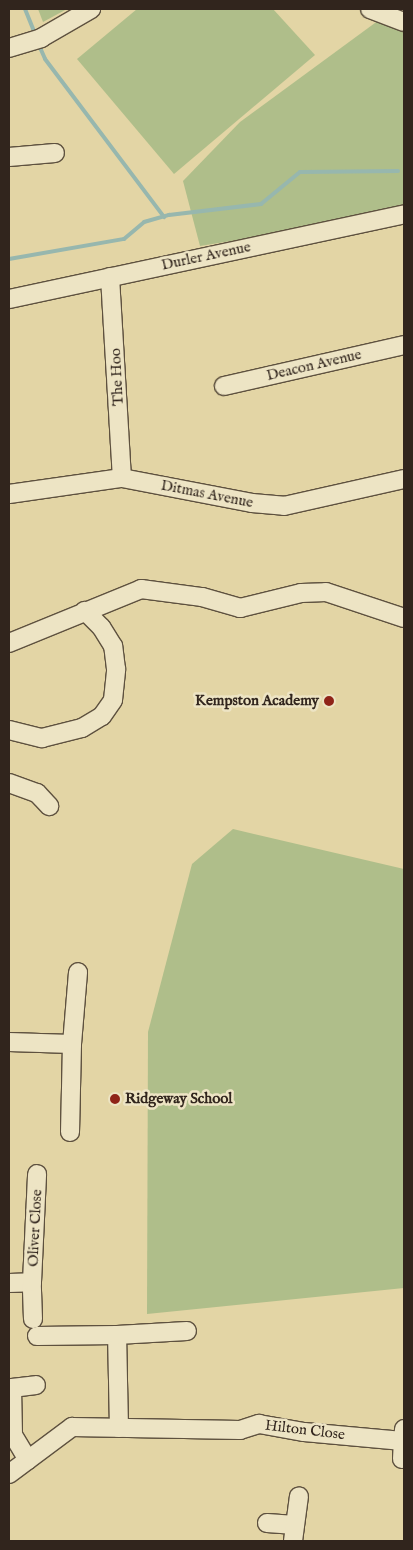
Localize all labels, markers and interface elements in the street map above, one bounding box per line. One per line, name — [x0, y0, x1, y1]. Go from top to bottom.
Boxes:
street label: Durler Avenue — [160, 238, 252, 274]
street label: Deacon Avenue — [265, 345, 363, 385]
street label: The Hoo — [106, 348, 128, 406]
street label: Ditmas Avenue — [159, 476, 255, 512]
place label: Kempston Academy — [195, 692, 319, 710]
marker: Kempston Academy — [323, 695, 335, 707]
place label: Ridgeway School — [125, 1090, 232, 1108]
marker: Ridgeway School — [109, 1093, 121, 1105]
street label: Oliver Close — [24, 1189, 46, 1267]
street label: Hilton Close — [264, 1416, 346, 1444]

